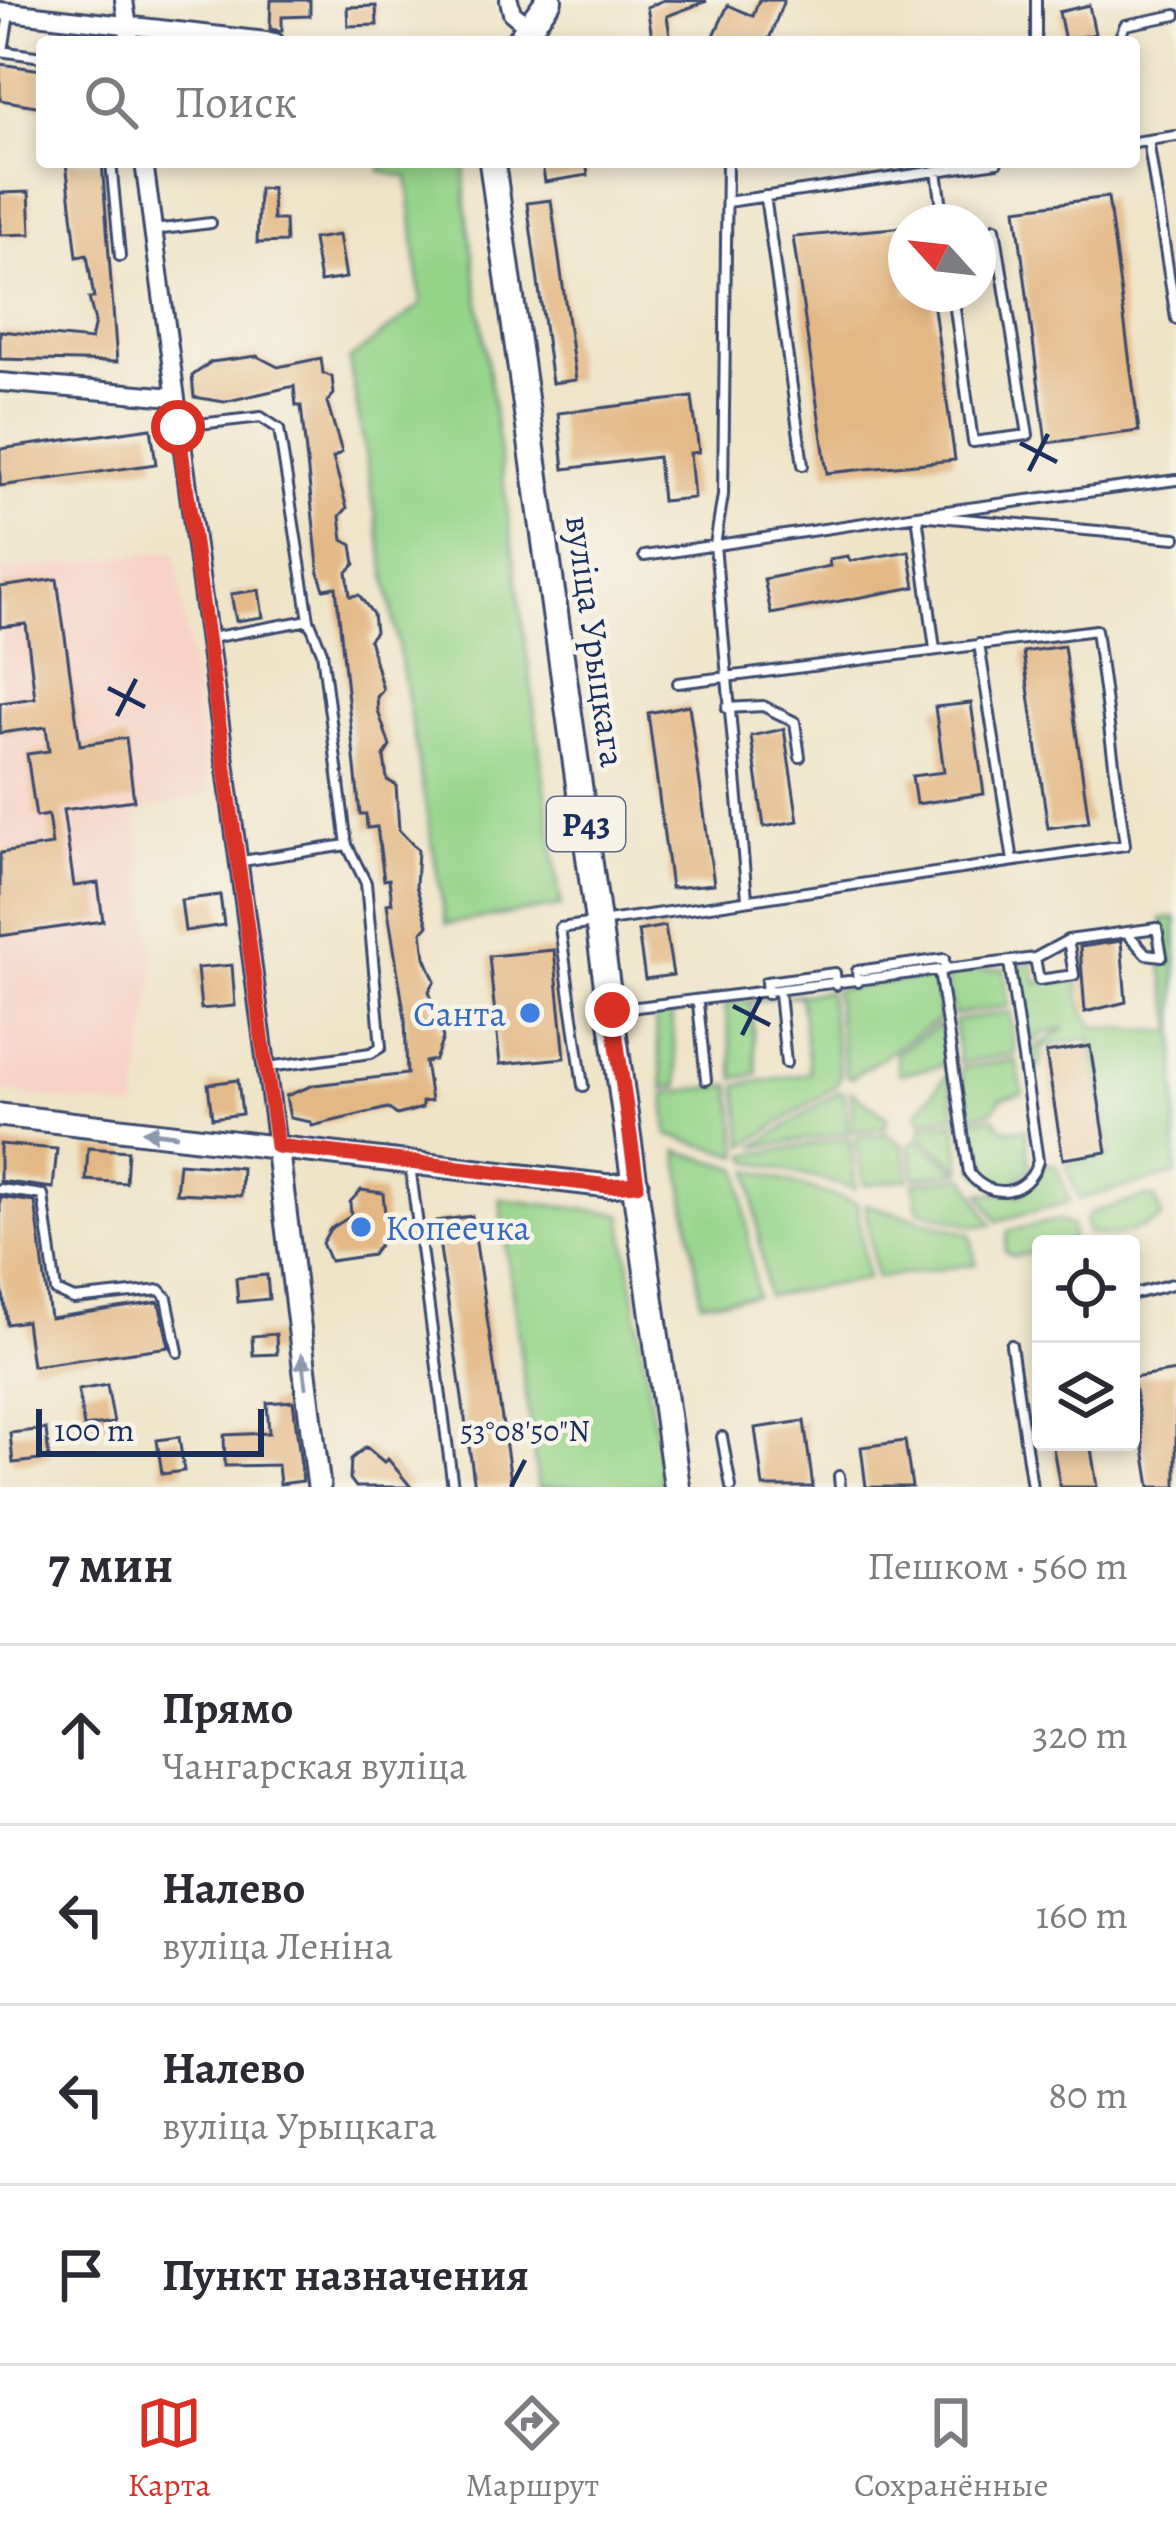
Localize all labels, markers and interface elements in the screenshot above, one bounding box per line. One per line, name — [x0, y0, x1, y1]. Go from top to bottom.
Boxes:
search box — [36, 36, 1140, 168]
icon: search — [78, 69, 144, 135]
text: Поиск — [174, 71, 297, 133]
north arrow — [888, 204, 996, 312]
route start — [151, 400, 205, 454]
street label: вуліца Урыцкага — [554, 512, 638, 770]
road number: Р43 — [547, 797, 625, 851]
route end — [585, 983, 639, 1037]
place label: Санта — [413, 989, 506, 1038]
marker: Санта — [517, 1000, 543, 1026]
one-way arrow — [141, 1124, 179, 1143]
place label: Копеечка — [385, 1203, 531, 1252]
marker: Копеечка — [348, 1214, 374, 1240]
map controls — [1032, 1235, 1140, 1451]
button: locate — [1032, 1235, 1140, 1343]
button: layers — [1032, 1343, 1140, 1451]
one-way arrow — [295, 1352, 314, 1389]
scale bar — [36, 1403, 264, 1456]
text: 100 m — [54, 1407, 134, 1452]
text: 53°08'50"N — [460, 1411, 590, 1451]
text: 7 мин — [48, 1530, 173, 1600]
text: Пешком · 560 m — [867, 1539, 1128, 1592]
text: Прямо — [162, 1677, 293, 1739]
icon: ahead — [48, 1702, 114, 1768]
text: 320 m — [1032, 1708, 1128, 1761]
text: Чангарская вуліца — [162, 1739, 467, 1792]
text: Налево — [162, 1857, 305, 1919]
icon: left — [48, 1882, 114, 1948]
text: 160 m — [1036, 1888, 1128, 1941]
text: вуліца Леніна — [162, 1919, 393, 1972]
text: Налево — [162, 2037, 305, 2099]
icon: left — [48, 2062, 114, 2128]
text: 80 m — [1048, 2068, 1128, 2121]
text: вуліца Урыцкага — [162, 2099, 437, 2152]
icon: arrive — [48, 2242, 114, 2308]
text: Пункт назначения — [162, 2244, 529, 2306]
tab: Карта — [127, 2390, 211, 2507]
tab: Маршрут — [465, 2390, 599, 2507]
tab: Сохранённые — [854, 2390, 1049, 2507]

